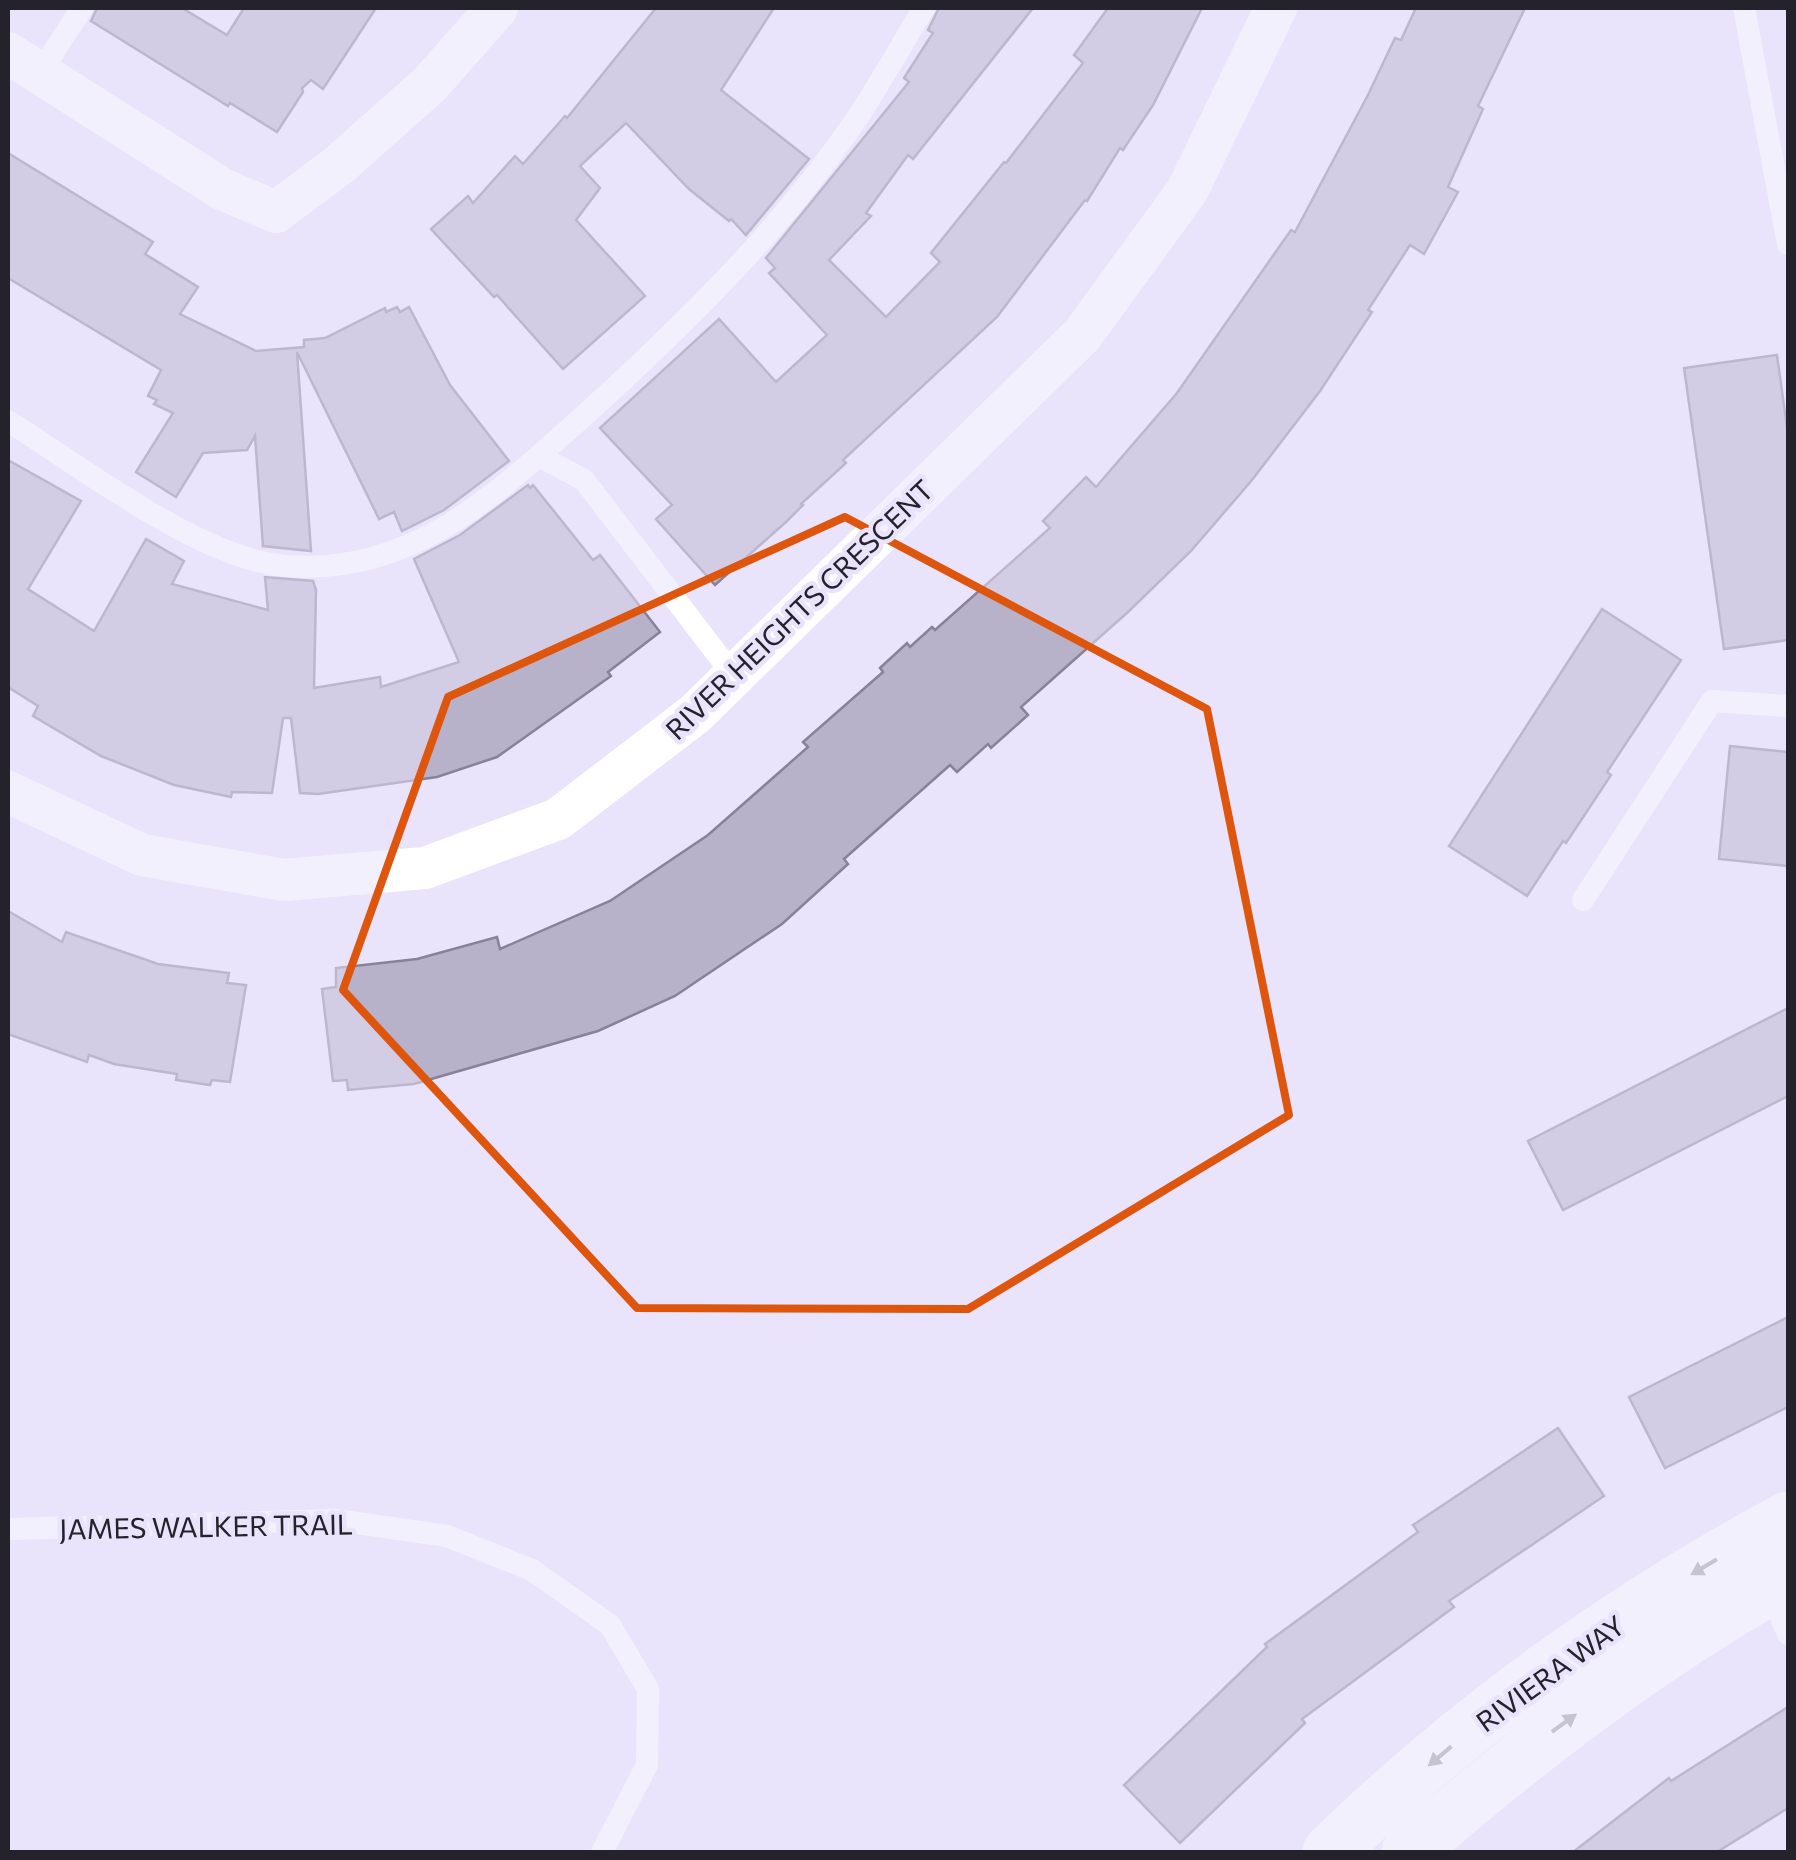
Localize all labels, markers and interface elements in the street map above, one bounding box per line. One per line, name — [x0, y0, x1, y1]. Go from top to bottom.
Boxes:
street label: RIVER HEIGHTS CRESCENT — [658, 472, 940, 746]
street label: JAMES WALKER TRAIL — [59, 1506, 353, 1546]
one-way arrow — [1690, 1558, 1718, 1576]
street label: RIVIERA WAY — [1469, 1608, 1631, 1738]
one-way arrow — [1551, 1714, 1577, 1733]
one-way arrow — [1427, 1745, 1452, 1766]

